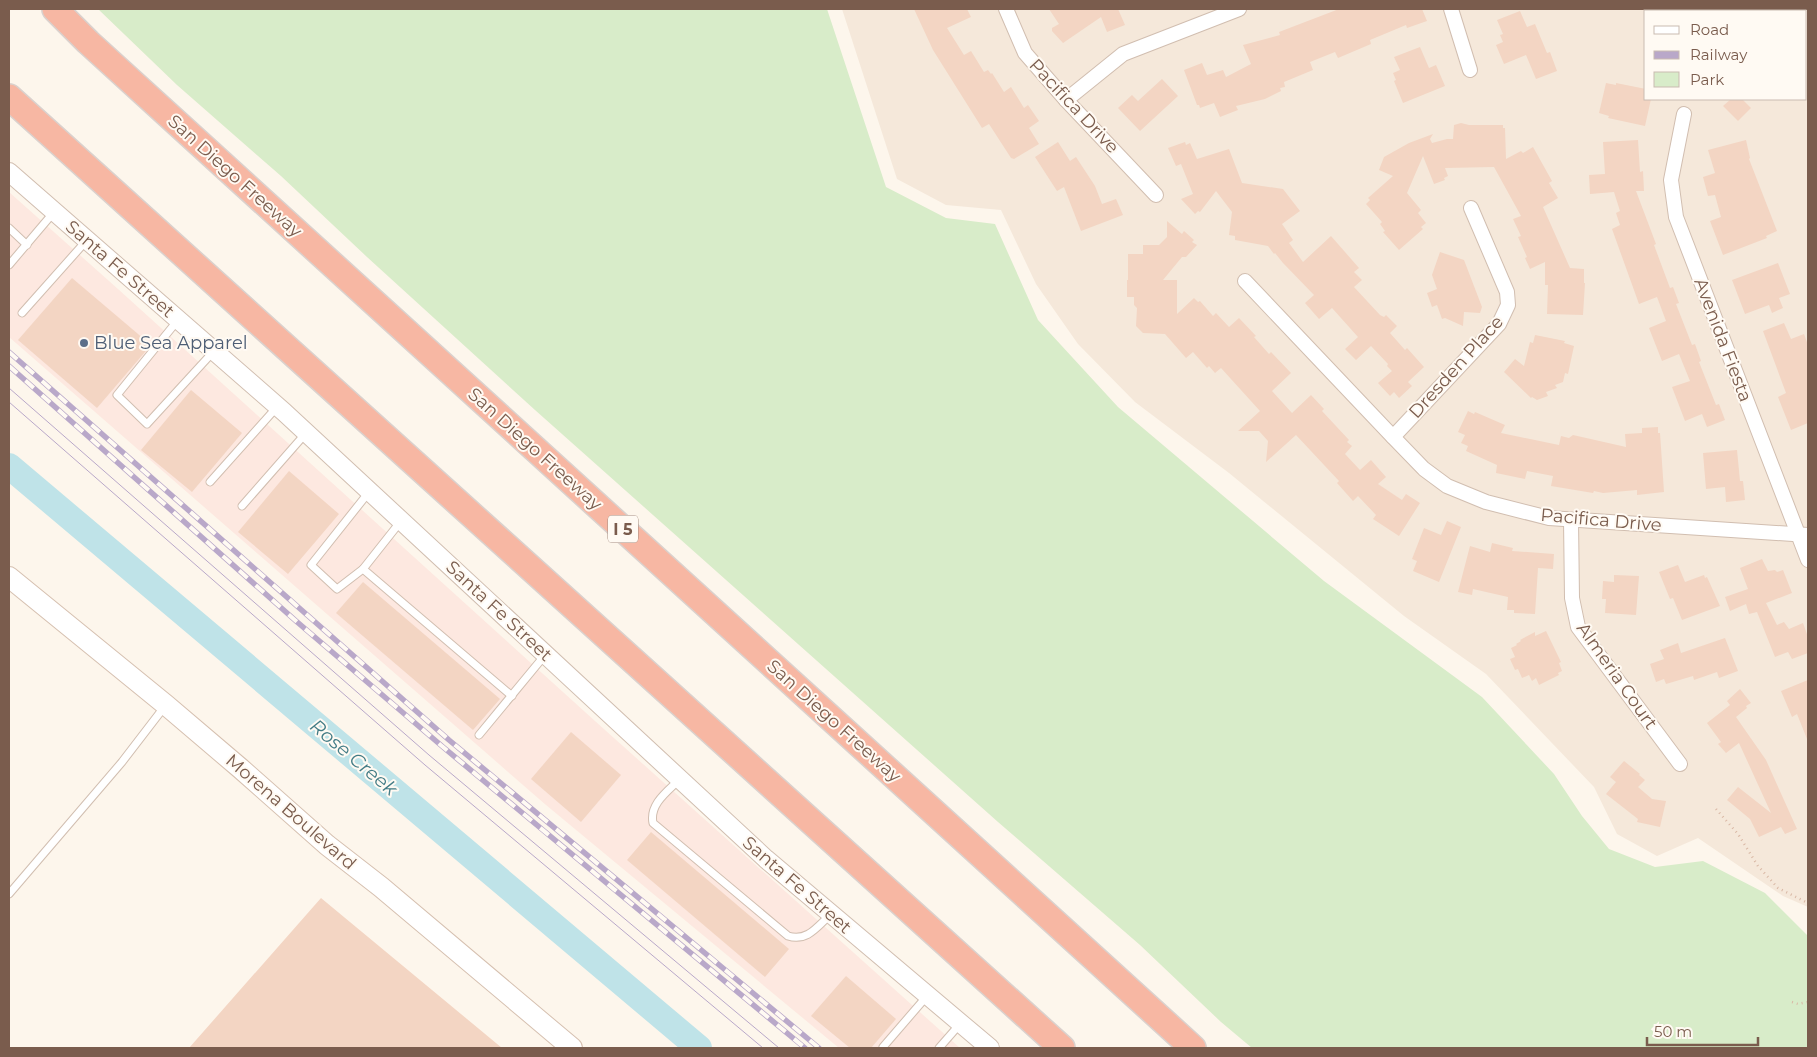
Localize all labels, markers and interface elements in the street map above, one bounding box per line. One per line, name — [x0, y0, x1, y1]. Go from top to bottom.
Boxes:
legend — [1644, 10, 1807, 100]
text: Road — [1690, 20, 1729, 39]
text: Railway — [1690, 45, 1748, 64]
street label: Pacifica Drive — [1025, 54, 1124, 158]
text: Park — [1690, 70, 1724, 89]
street label: San Diego Freeway — [163, 110, 307, 242]
street label: Santa Fe Street — [61, 216, 179, 322]
street label: Avenida Fiesta — [1689, 275, 1757, 405]
street label: Dresden Place — [1404, 311, 1508, 423]
place label: Blue Sea Apparel — [94, 332, 248, 354]
marker: Blue Sea Apparel — [78, 337, 90, 349]
street label: San Diego Freeway — [463, 383, 607, 515]
street label: Pacifica Drive — [1539, 504, 1663, 536]
road number: I 5 — [608, 516, 638, 542]
street label: Santa Fe Street — [441, 556, 557, 666]
street label: Almeria Court — [1572, 618, 1662, 734]
street label: San Diego Freeway — [762, 655, 906, 787]
water label: Rose Creek — [305, 714, 402, 801]
street label: Morena Boulevard — [221, 749, 361, 875]
street label: Santa Fe Street — [738, 832, 856, 938]
scale bar — [1647, 1014, 1758, 1046]
text: 50 m — [1654, 1022, 1692, 1041]

